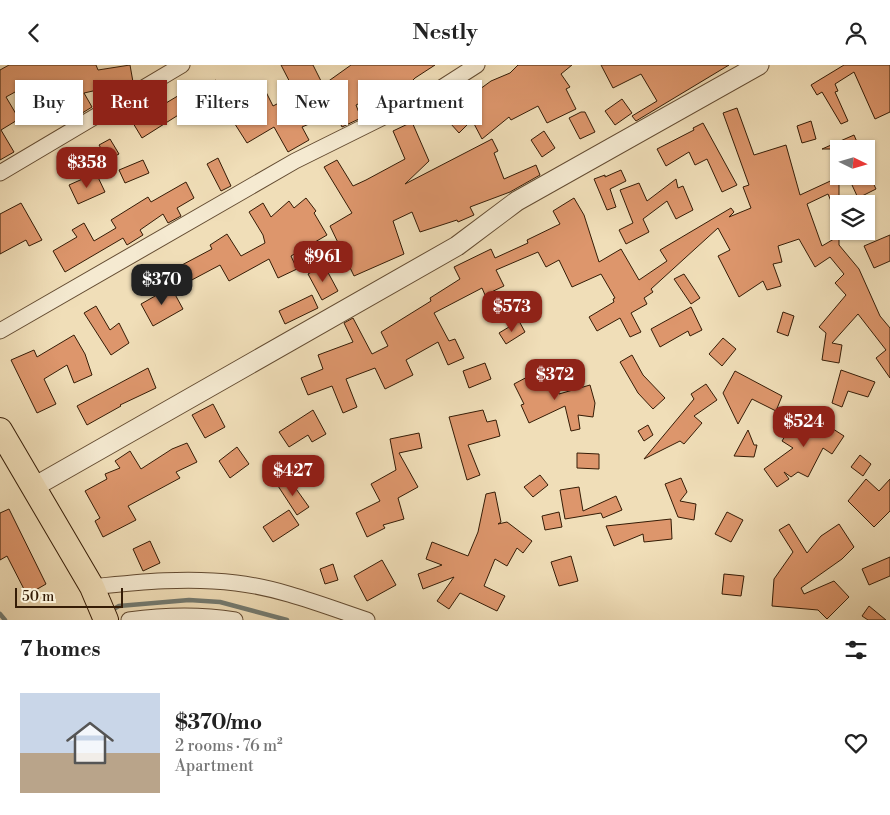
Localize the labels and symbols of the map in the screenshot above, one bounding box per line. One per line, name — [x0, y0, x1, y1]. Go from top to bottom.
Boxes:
north arrow — [830, 140, 875, 185]
pin: $358 — [57, 147, 117, 189]
pin: $961 — [293, 241, 353, 283]
pin: $370 — [132, 263, 192, 306]
pin: $573 — [482, 291, 542, 333]
pin: $372 — [525, 359, 585, 401]
pin: $524 — [774, 405, 834, 448]
pin: $427 — [263, 455, 323, 497]
scale bar — [15, 585, 122, 608]

